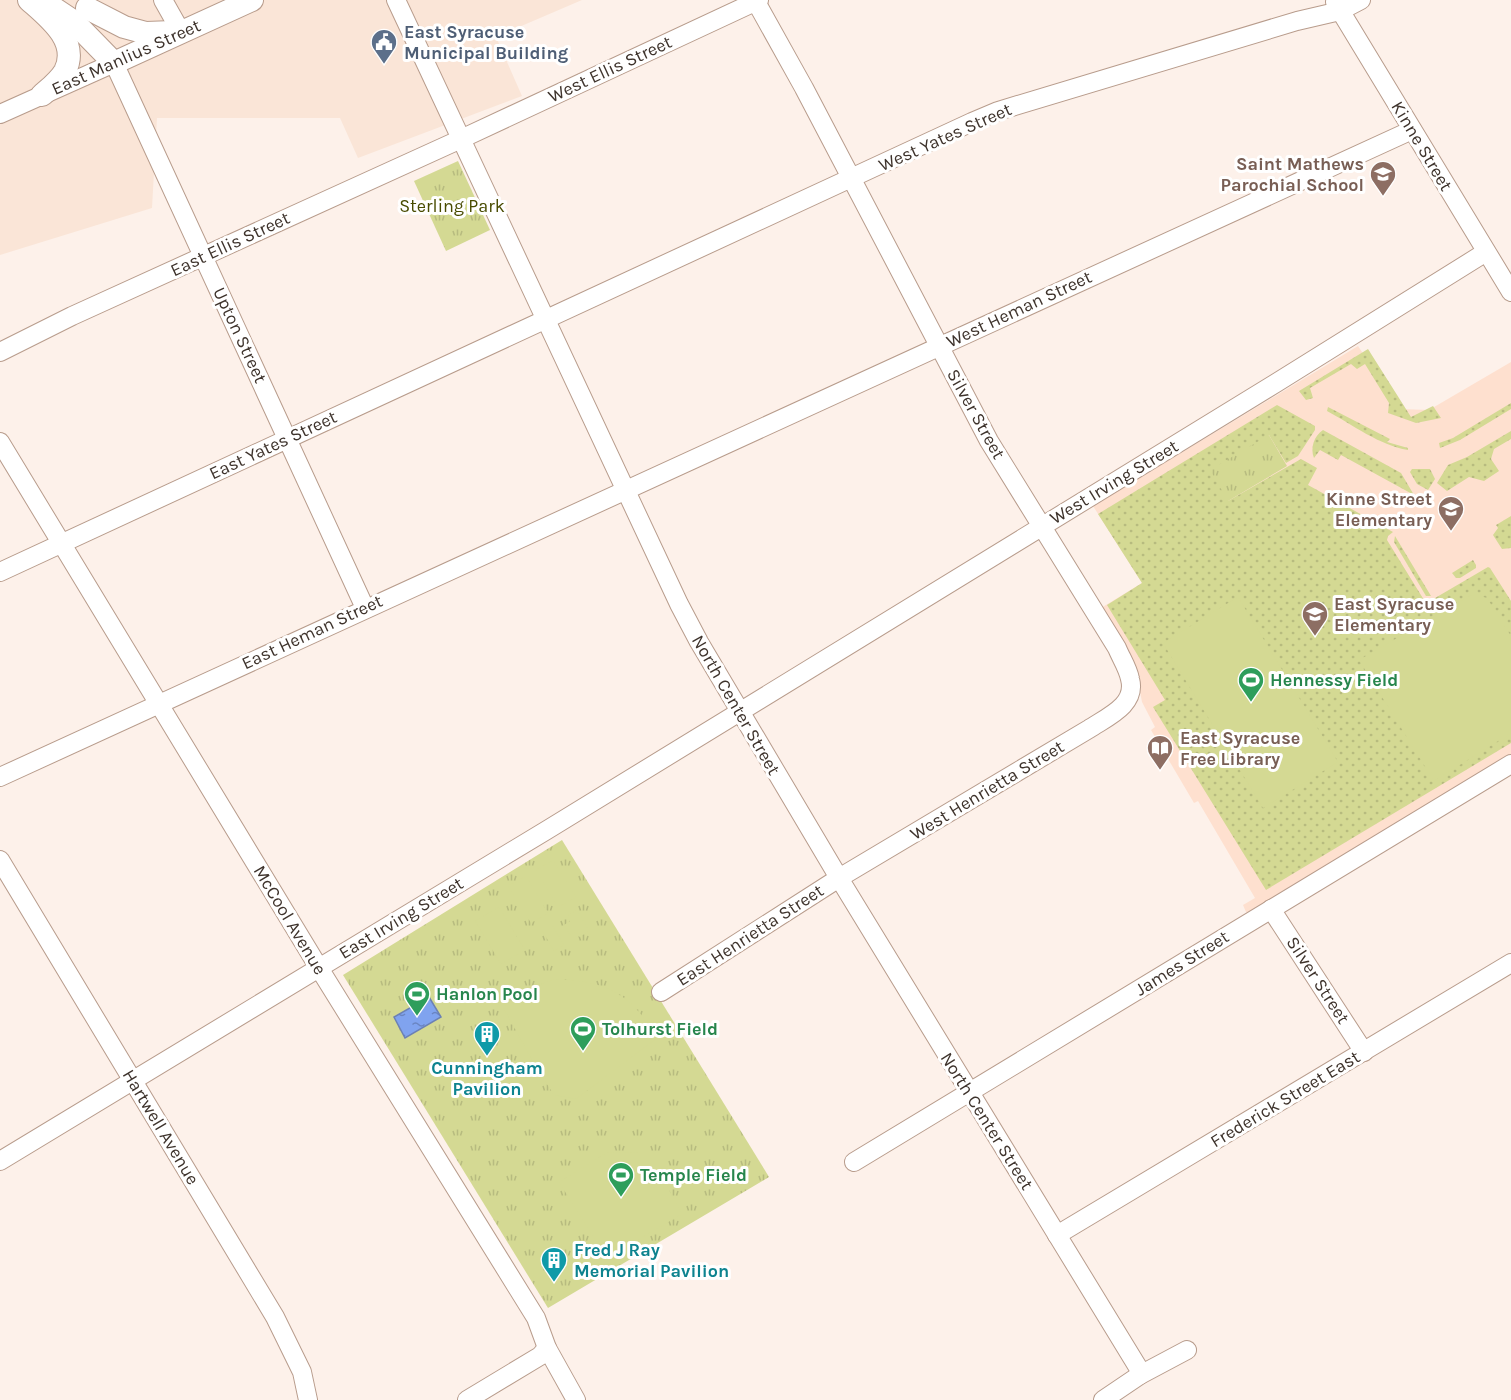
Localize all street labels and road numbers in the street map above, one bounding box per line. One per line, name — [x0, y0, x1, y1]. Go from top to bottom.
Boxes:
street label: East Manlius Street — [48, 14, 204, 100]
street label: West Ellis Street — [545, 31, 676, 107]
street label: Kinne Street — [1387, 97, 1458, 195]
street label: West Yates Street — [875, 98, 1015, 176]
street label: East Ellis Street — [167, 207, 293, 281]
street label: West Heman Street — [943, 266, 1095, 352]
street label: Upton Street — [208, 283, 272, 387]
street label: Silver Street — [942, 365, 1010, 463]
street label: East Yates Street — [206, 406, 341, 484]
street label: West Irving Street — [1046, 435, 1182, 529]
street label: East Heman Street — [238, 590, 386, 674]
street label: North Center Street — [687, 631, 785, 779]
street label: West Henrietta Street — [906, 735, 1068, 845]
street label: McCool Avenue — [249, 861, 331, 979]
street label: East Irving Street — [335, 872, 467, 964]
street label: East Henrietta Street — [672, 879, 828, 991]
street label: James Street — [1131, 925, 1233, 1001]
street label: Silver Street — [1282, 932, 1355, 1028]
street label: Frederick Street East — [1206, 1046, 1364, 1152]
street label: North Center Street — [936, 1048, 1038, 1194]
street label: Hartwell Avenue — [118, 1065, 204, 1189]

